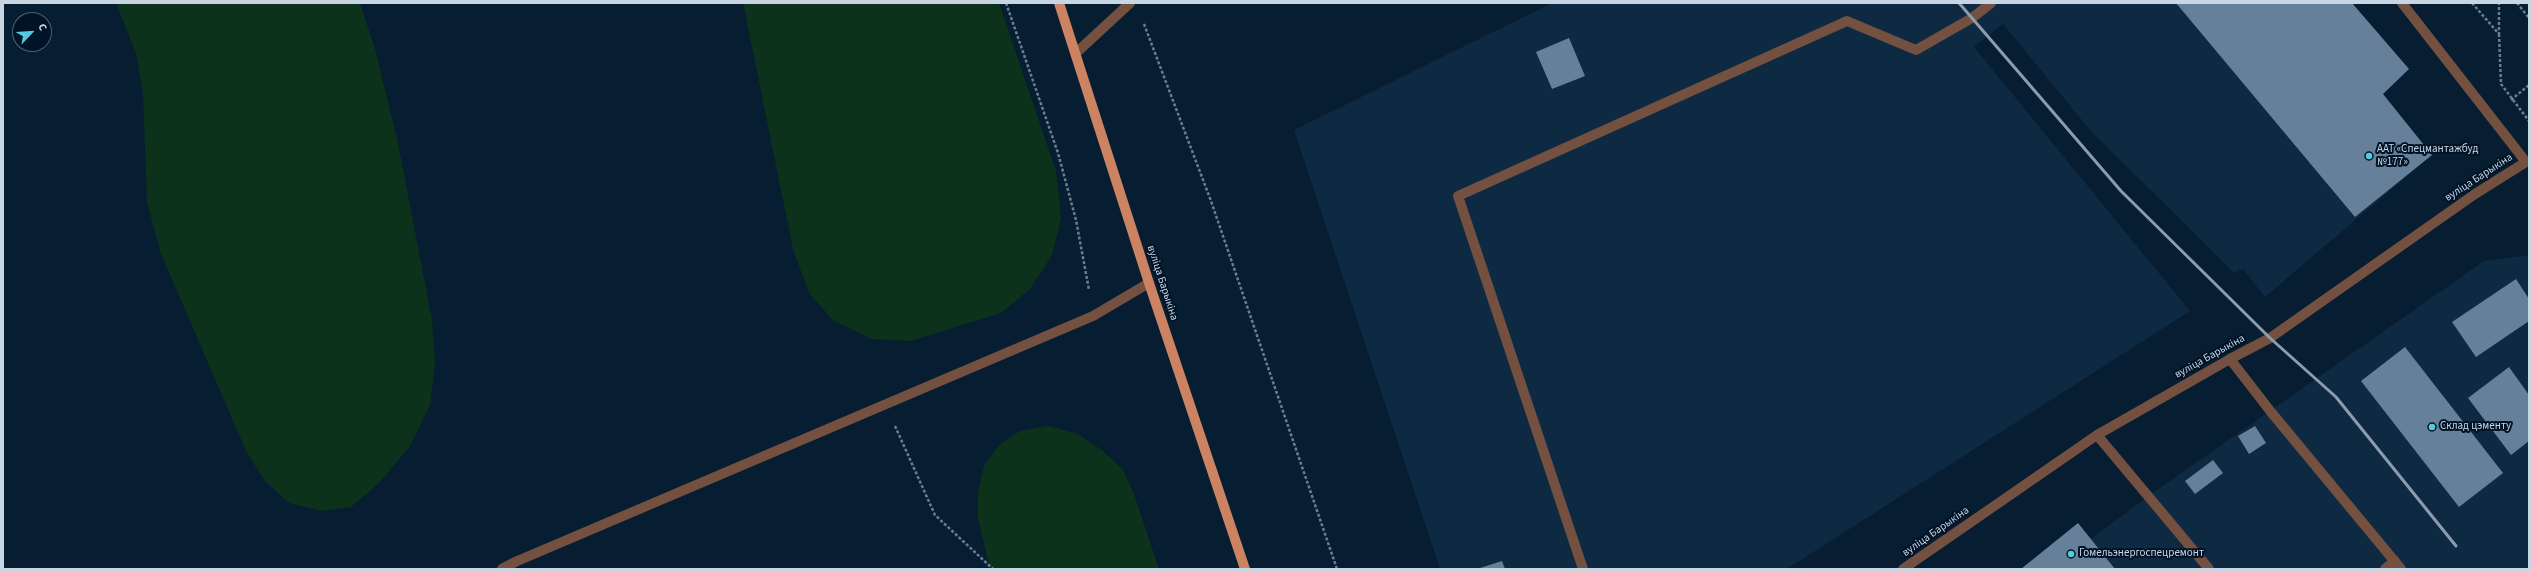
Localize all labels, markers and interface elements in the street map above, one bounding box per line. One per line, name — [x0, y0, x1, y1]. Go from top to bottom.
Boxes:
north arrow — [12, 12, 52, 52]
text: С — [34, 21, 51, 33]
place label: ААТ «Спецмантажбуд №177» — [2377, 143, 2478, 169]
marker: ААТ «Спецмантажбуд №177» — [2364, 151, 2374, 161]
street label: вуліца Барыкіна — [2443, 151, 2515, 205]
street label: вуліца Барыкіна — [1144, 244, 1180, 322]
street label: вуліца Барыкіна — [2173, 332, 2247, 382]
place label: Склад цэменту — [2440, 420, 2511, 434]
marker: Склад цэменту — [2427, 422, 2437, 432]
street label: вуліца Барыкіна — [1900, 504, 1972, 560]
place label: Гомельэнергоспецремонт — [2079, 547, 2204, 561]
marker: Гомельэнергоспецремонт — [2066, 549, 2076, 559]

